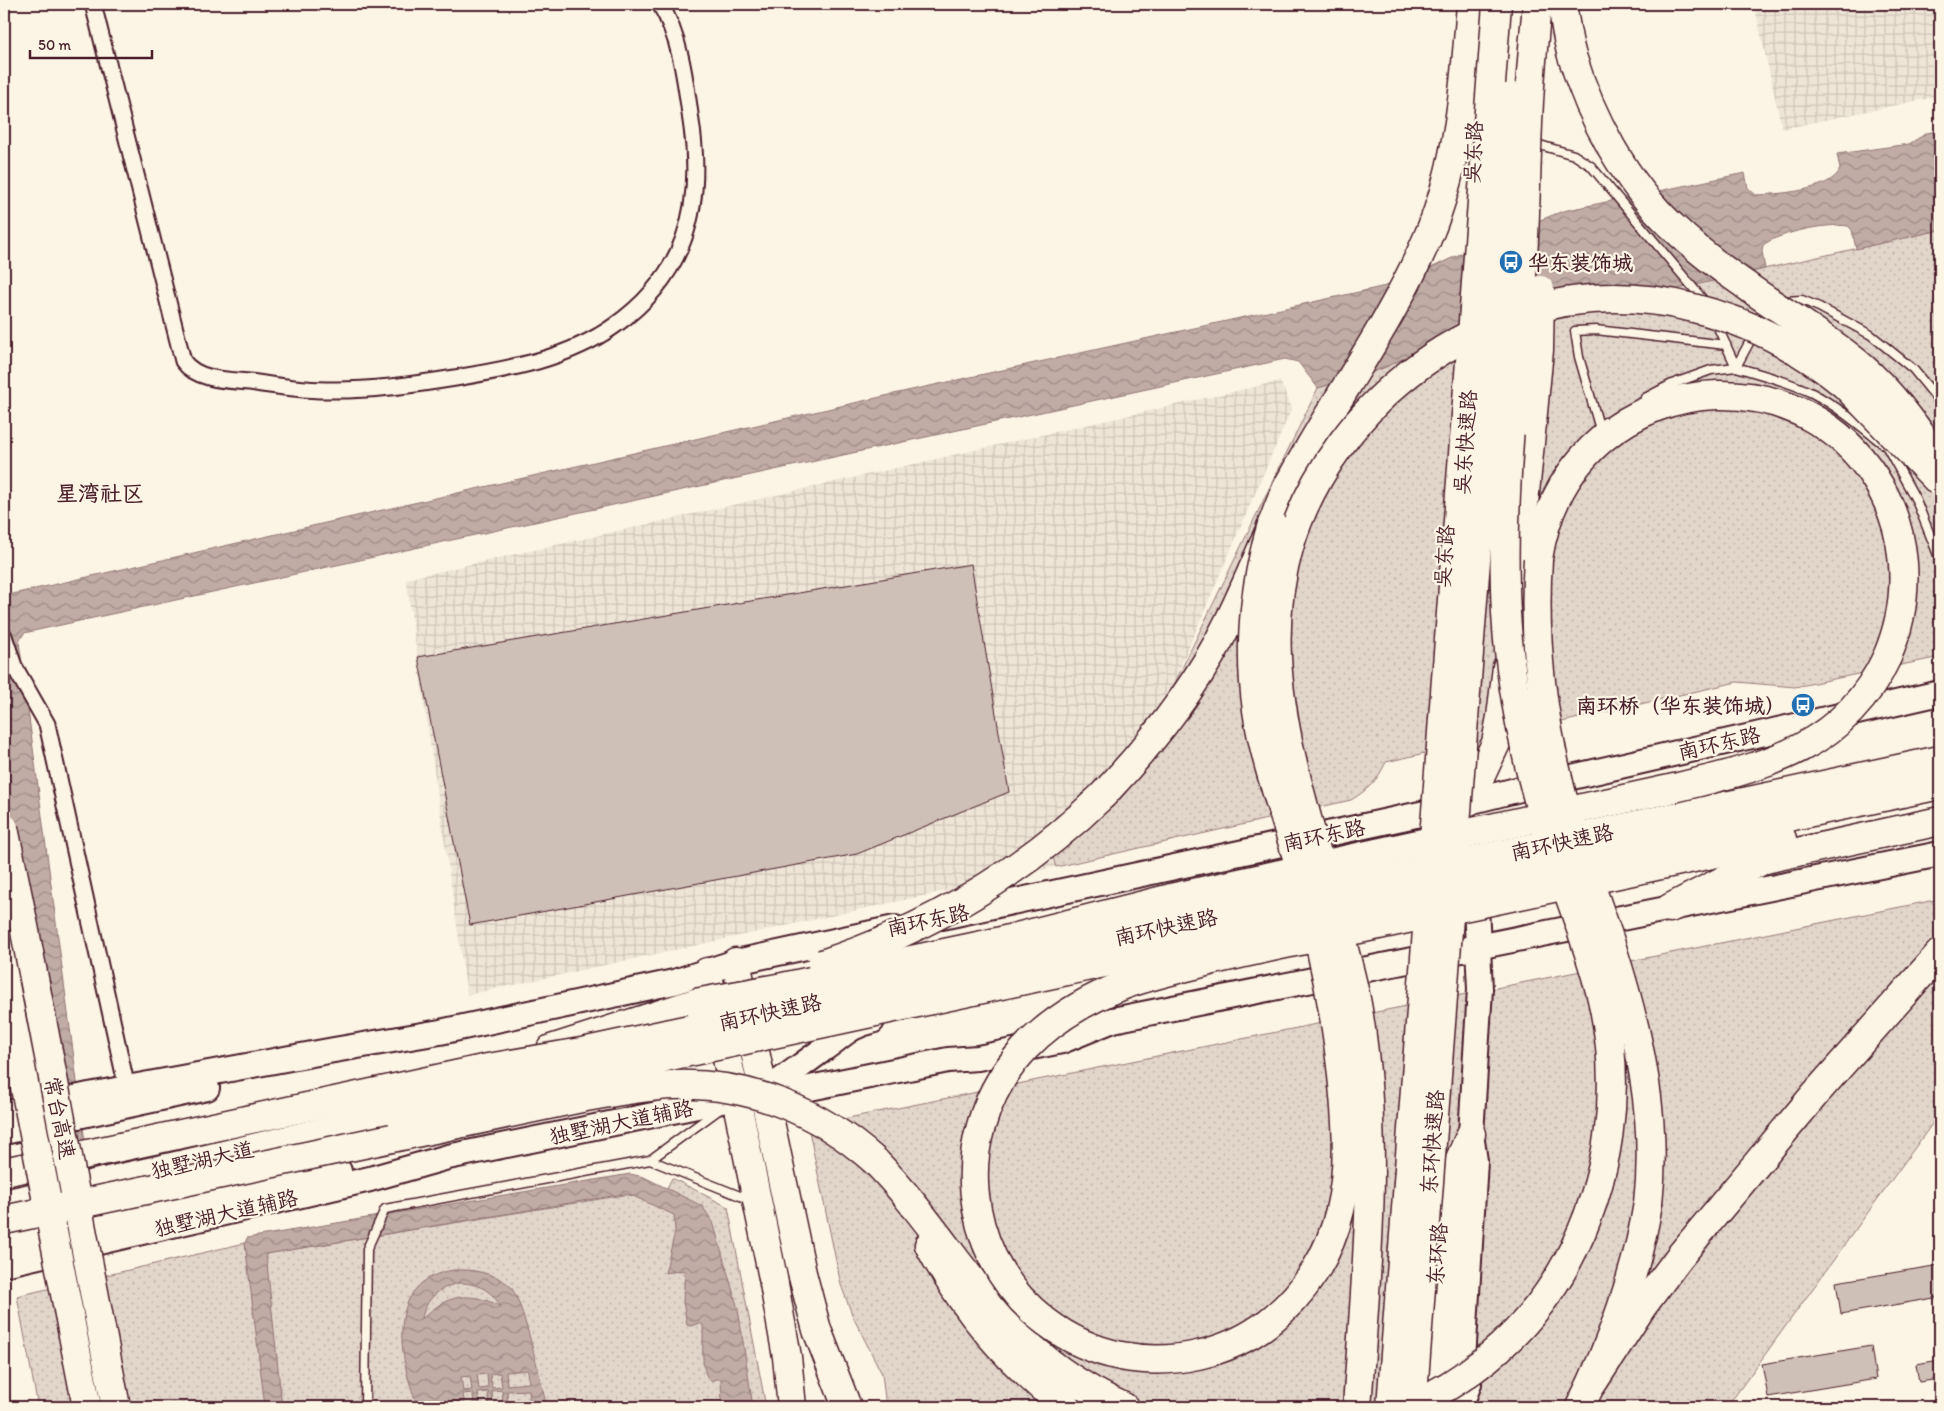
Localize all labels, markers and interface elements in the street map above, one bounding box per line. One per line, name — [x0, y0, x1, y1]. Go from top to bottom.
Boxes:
scale bar — [30, 28, 152, 60]
text: 50 m — [38, 36, 71, 54]
street label: 吴东路 — [1459, 120, 1487, 184]
bus stop icon: 华东装饰城 — [1498, 249, 1524, 275]
place label: 华东装饰城 — [1528, 250, 1633, 275]
street label: 吴东快速路 — [1449, 389, 1481, 495]
district label: 星湾社区 — [56, 480, 144, 507]
street label: 吴东路 — [1429, 524, 1459, 588]
bus stop icon: 南环桥（华东装饰城） — [1790, 692, 1816, 718]
place label: 南环桥（华东装饰城） — [1576, 693, 1786, 718]
street label: 南环东路 — [1675, 721, 1763, 765]
street label: 南环东路 — [1280, 814, 1368, 856]
street label: 南环快速路 — [1508, 819, 1616, 865]
street label: 南环东路 — [884, 899, 972, 941]
street label: 南环快速路 — [1112, 904, 1220, 950]
street label: 南环快速路 — [716, 989, 824, 1035]
street label: 常台高速 — [40, 1074, 80, 1162]
street label: 东环快速路 — [1416, 1089, 1448, 1195]
street label: 独墅湖大道辅路 — [547, 1094, 695, 1150]
street label: 独墅湖大道 — [148, 1136, 256, 1184]
street label: 独墅湖大道辅路 — [152, 1184, 300, 1242]
street label: 东环路 — [1422, 1222, 1452, 1286]

